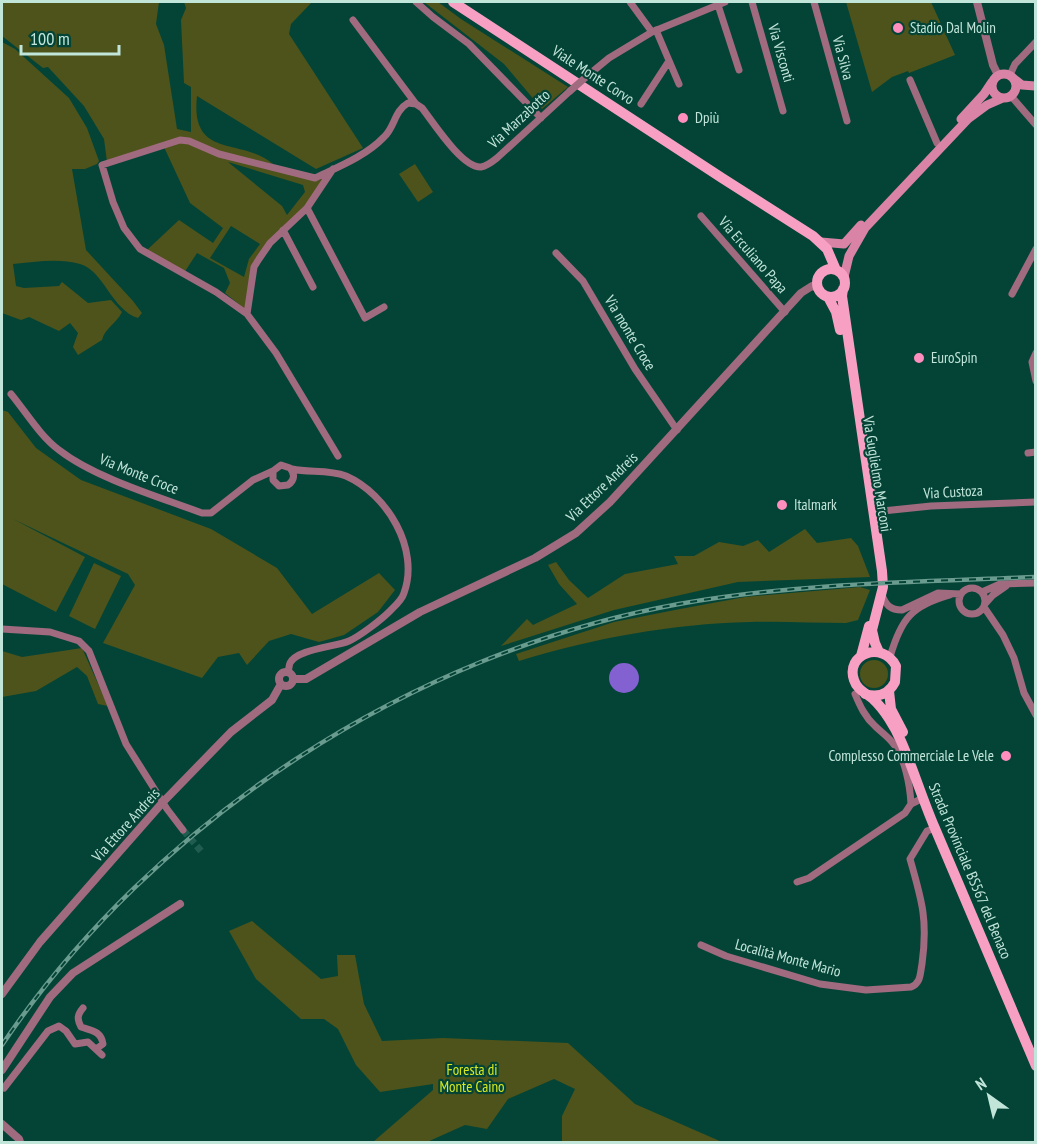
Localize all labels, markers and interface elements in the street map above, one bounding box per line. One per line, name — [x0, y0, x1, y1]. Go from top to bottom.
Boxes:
scale bar — [21, 18, 118, 56]
place label: Stadio Dal Molin — [910, 18, 996, 37]
street label: Via Visconti — [764, 21, 799, 84]
marker: Stadio Dal Molin — [891, 21, 905, 35]
text: 100 m — [30, 27, 70, 50]
street label: Via Silva — [828, 33, 858, 82]
street label: Viale Monte Corvo — [548, 40, 638, 108]
street label: Via Marzabotto — [483, 85, 554, 153]
place label: Dpiù — [695, 108, 719, 127]
marker: Dpiù — [676, 111, 690, 125]
street label: Via Erculiano Papa — [714, 212, 792, 297]
street label: Via monte Croce — [600, 291, 660, 374]
place label: EuroSpin — [931, 348, 977, 367]
marker: EuroSpin — [912, 351, 926, 365]
street label: Via Guglielmo Marconi — [859, 414, 896, 533]
street label: Via Ettore Andreis — [561, 448, 641, 526]
street label: Via Monte Croce — [96, 449, 182, 498]
street label: Via Custoza — [922, 480, 983, 503]
place label: Italmark — [794, 495, 837, 514]
marker: Italmark — [775, 498, 789, 512]
place label: Complesso Commerciale Le Vele — [828, 746, 994, 765]
marker: Complesso Commerciale Le Vele — [999, 749, 1013, 763]
street label: Strada Provinciale BS567 del Benaco — [925, 780, 1016, 962]
street label: Via Ettore Andreis — [87, 784, 164, 866]
street label: Località Monte Mario — [733, 934, 843, 981]
park label: Foresta di Monte Caino — [440, 1060, 505, 1096]
north arrow — [959, 1066, 1019, 1126]
text: N — [971, 1073, 990, 1094]

